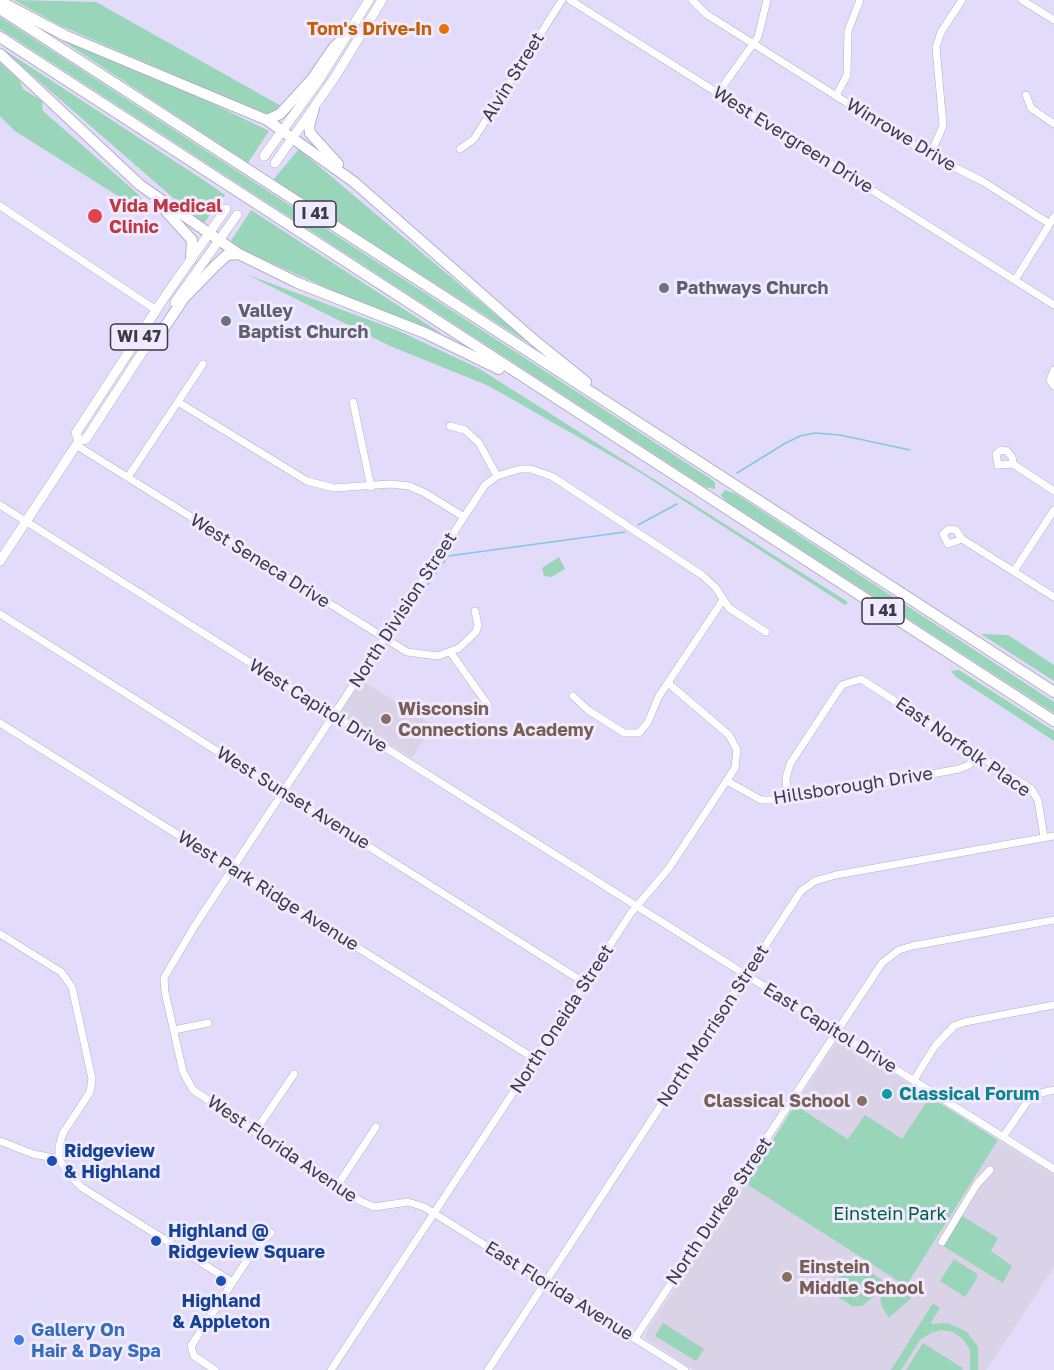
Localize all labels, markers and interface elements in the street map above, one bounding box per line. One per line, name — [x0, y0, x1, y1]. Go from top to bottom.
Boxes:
place label: Tom's Drive-In — [307, 18, 432, 40]
marker: Tom's Drive-In — [437, 22, 451, 36]
street label: Alvin Street — [477, 29, 549, 125]
street label: West Evergreen Drive — [709, 82, 877, 198]
street label: Winrowe Drive — [842, 94, 960, 176]
place label: Vida Medical Clinic — [109, 195, 222, 238]
road number: I 41 — [294, 201, 336, 227]
marker: Vida Medical Clinic — [86, 207, 104, 225]
place label: Pathways Church — [676, 277, 828, 299]
marker: Pathways Church — [657, 281, 671, 295]
place label: Valley Baptist Church — [238, 300, 368, 342]
marker: Valley Baptist Church — [219, 314, 233, 328]
road number: WI 47 — [110, 324, 168, 350]
street label: West Seneca Drive — [186, 509, 334, 613]
street label: North Division Street — [345, 528, 461, 692]
road number: I 41 — [862, 598, 904, 624]
street label: West Capitol Drive — [245, 655, 391, 757]
street label: East Norfolk Place — [891, 692, 1035, 802]
place label: Wisconsin Connections Academy — [398, 698, 594, 740]
marker: Wisconsin Connections Academy — [379, 712, 393, 726]
street label: West Sunset Avenue — [212, 742, 374, 854]
street label: Hillsborough Drive — [772, 763, 934, 809]
street label: West Park Ridge Avenue — [173, 826, 363, 956]
street label: North Oneida Street — [506, 940, 618, 1098]
street label: North Morrison Street — [652, 941, 774, 1111]
street label: East Capitol Drive — [759, 978, 901, 1078]
place label: Classical Forum — [899, 1083, 1039, 1105]
marker: Classical Forum — [880, 1087, 894, 1101]
place label: Classical School — [703, 1090, 850, 1112]
street label: West Florida Avenue — [203, 1091, 361, 1207]
marker: Classical School — [855, 1094, 869, 1108]
street label: North Durkee Street — [662, 1133, 776, 1289]
place label: Ridgeview & Highland — [64, 1140, 160, 1182]
marker: Ridgeview & Highland — [45, 1154, 59, 1168]
park label: Einstein Park — [833, 1203, 947, 1225]
place label: Highland @ Ridgeview Square — [168, 1220, 325, 1262]
marker: Highland @ Ridgeview Square — [149, 1234, 163, 1248]
street label: East Florida Avenue — [481, 1237, 637, 1345]
place label: Einstein Middle School — [799, 1256, 924, 1298]
marker: Einstein Middle School — [780, 1270, 794, 1284]
marker: Highland & Appleton — [214, 1274, 228, 1288]
place label: Highland & Appleton — [172, 1290, 270, 1332]
place label: Gallery On Hair & Day Spa — [31, 1319, 161, 1362]
marker: Gallery On Hair & Day Spa — [12, 1333, 26, 1347]

